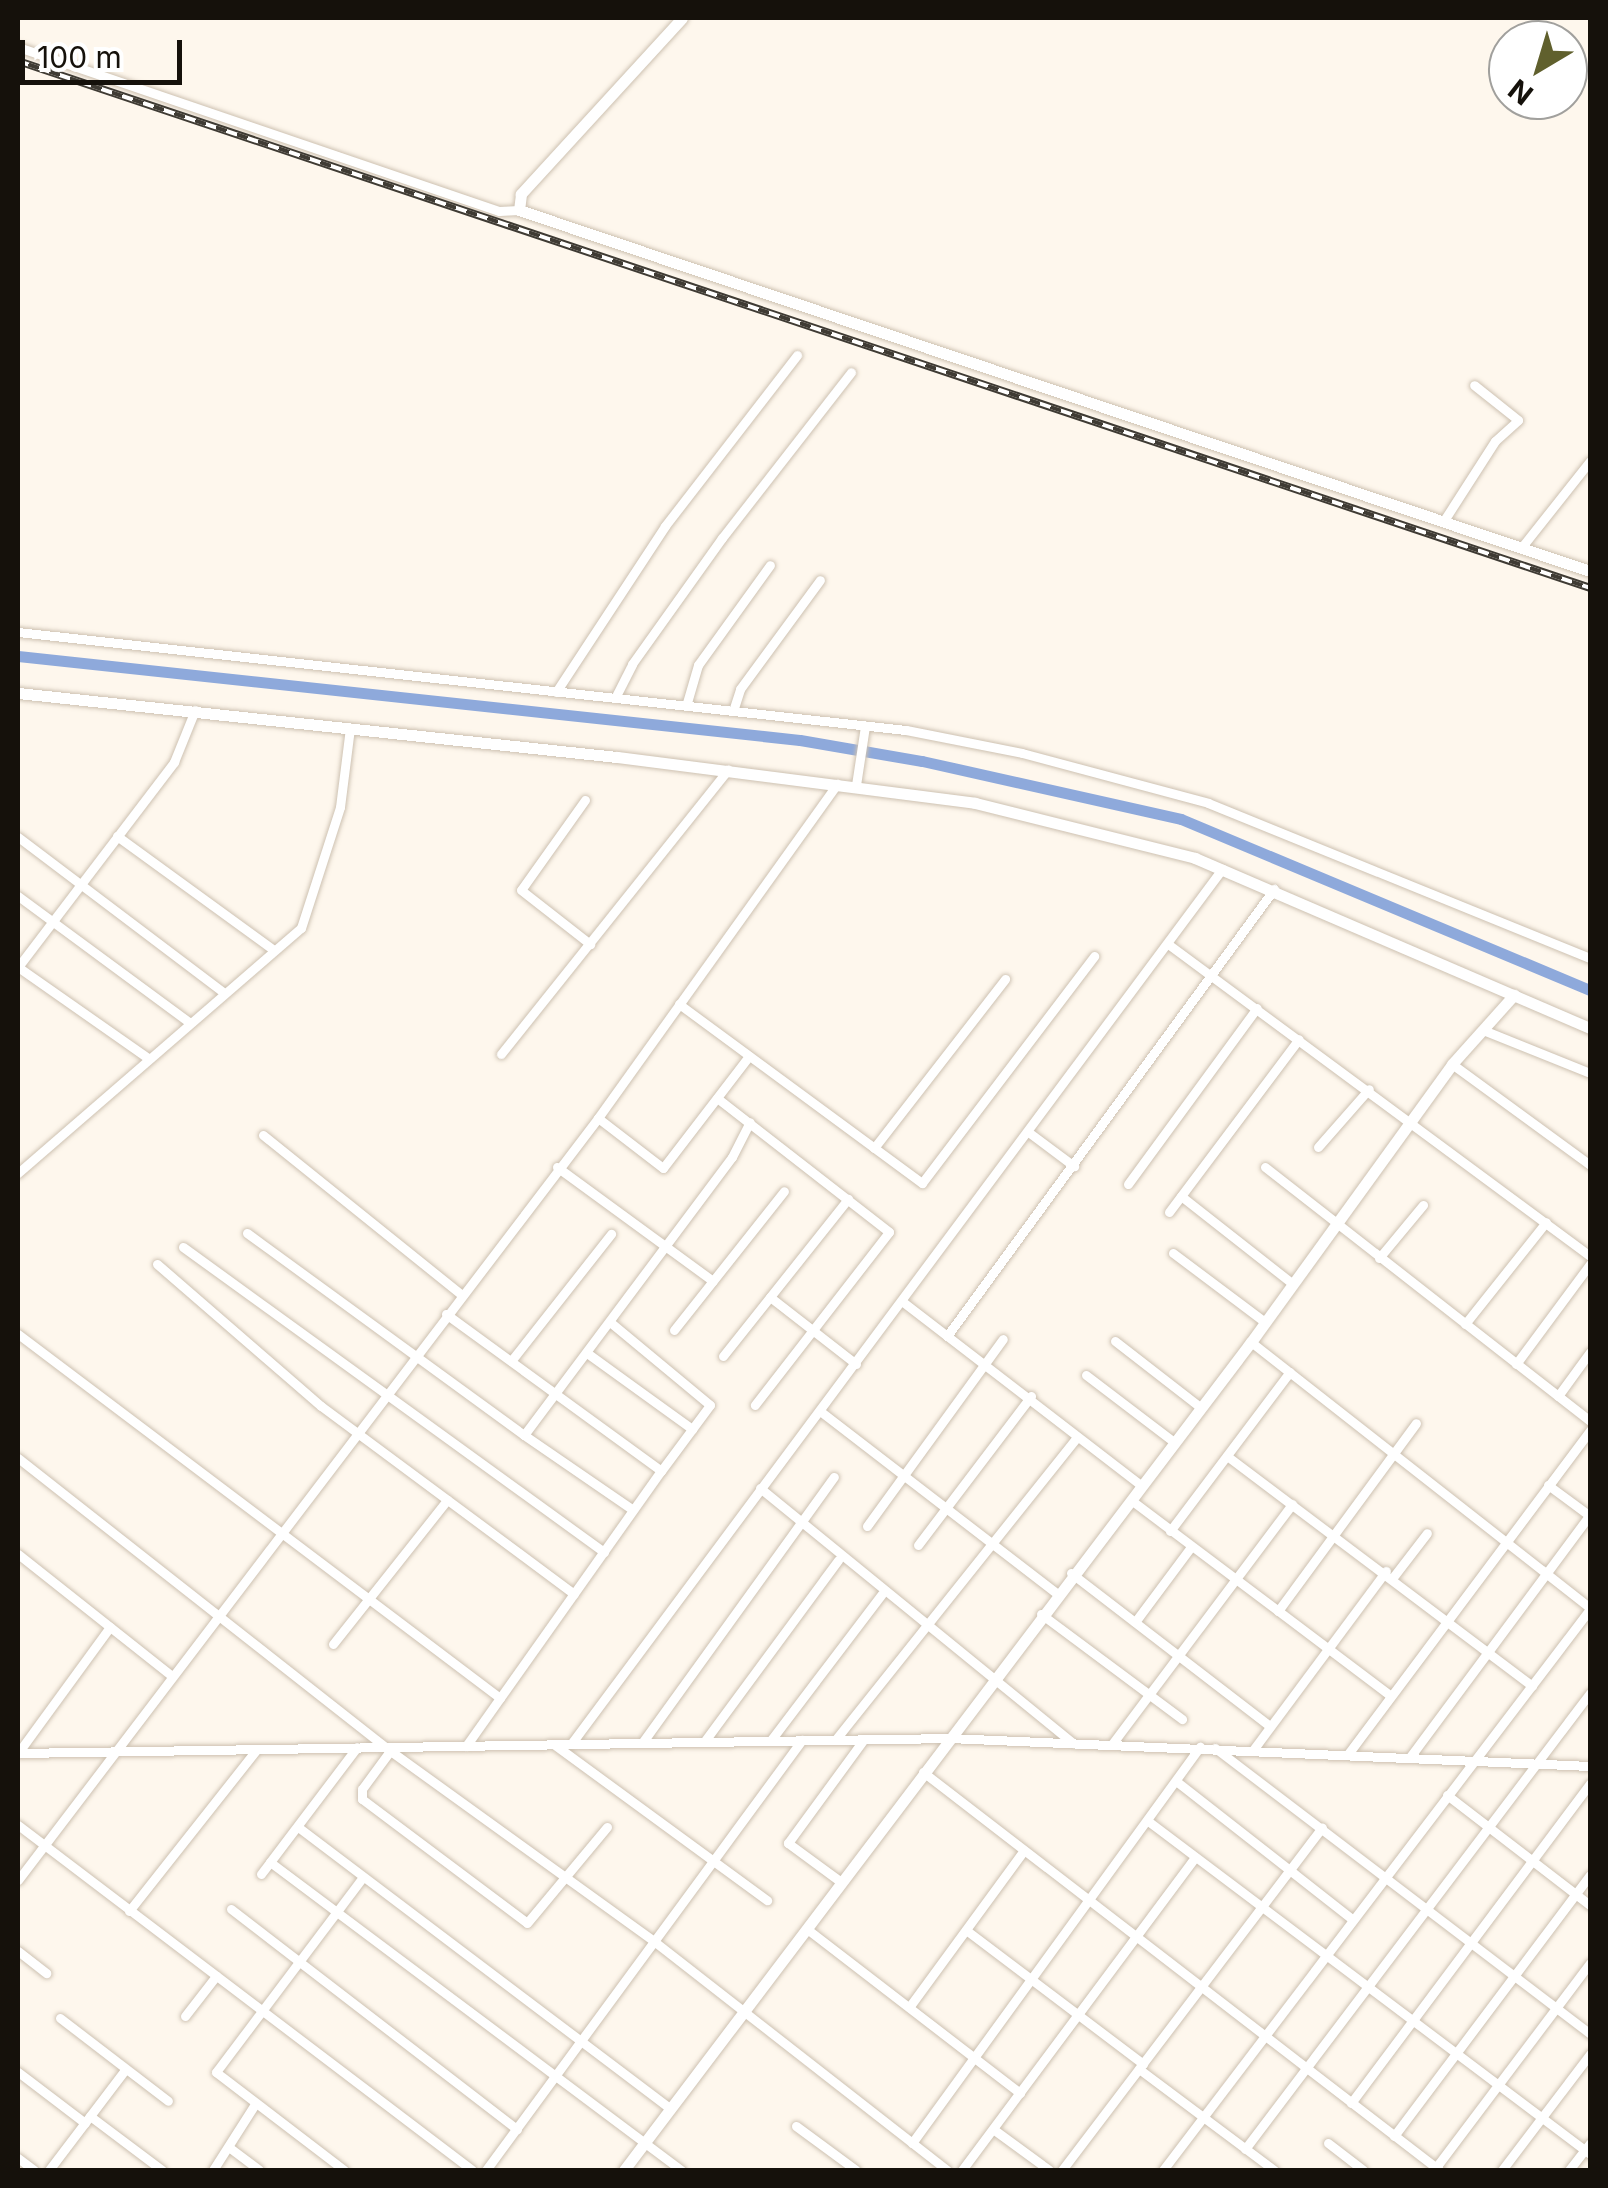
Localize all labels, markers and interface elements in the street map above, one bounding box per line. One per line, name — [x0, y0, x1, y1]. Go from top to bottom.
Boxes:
scale bar — [25, 20, 188, 82]
north arrow — [1488, 20, 1588, 120]
text: 100 m — [37, 39, 122, 75]
text: N — [1502, 72, 1540, 112]

